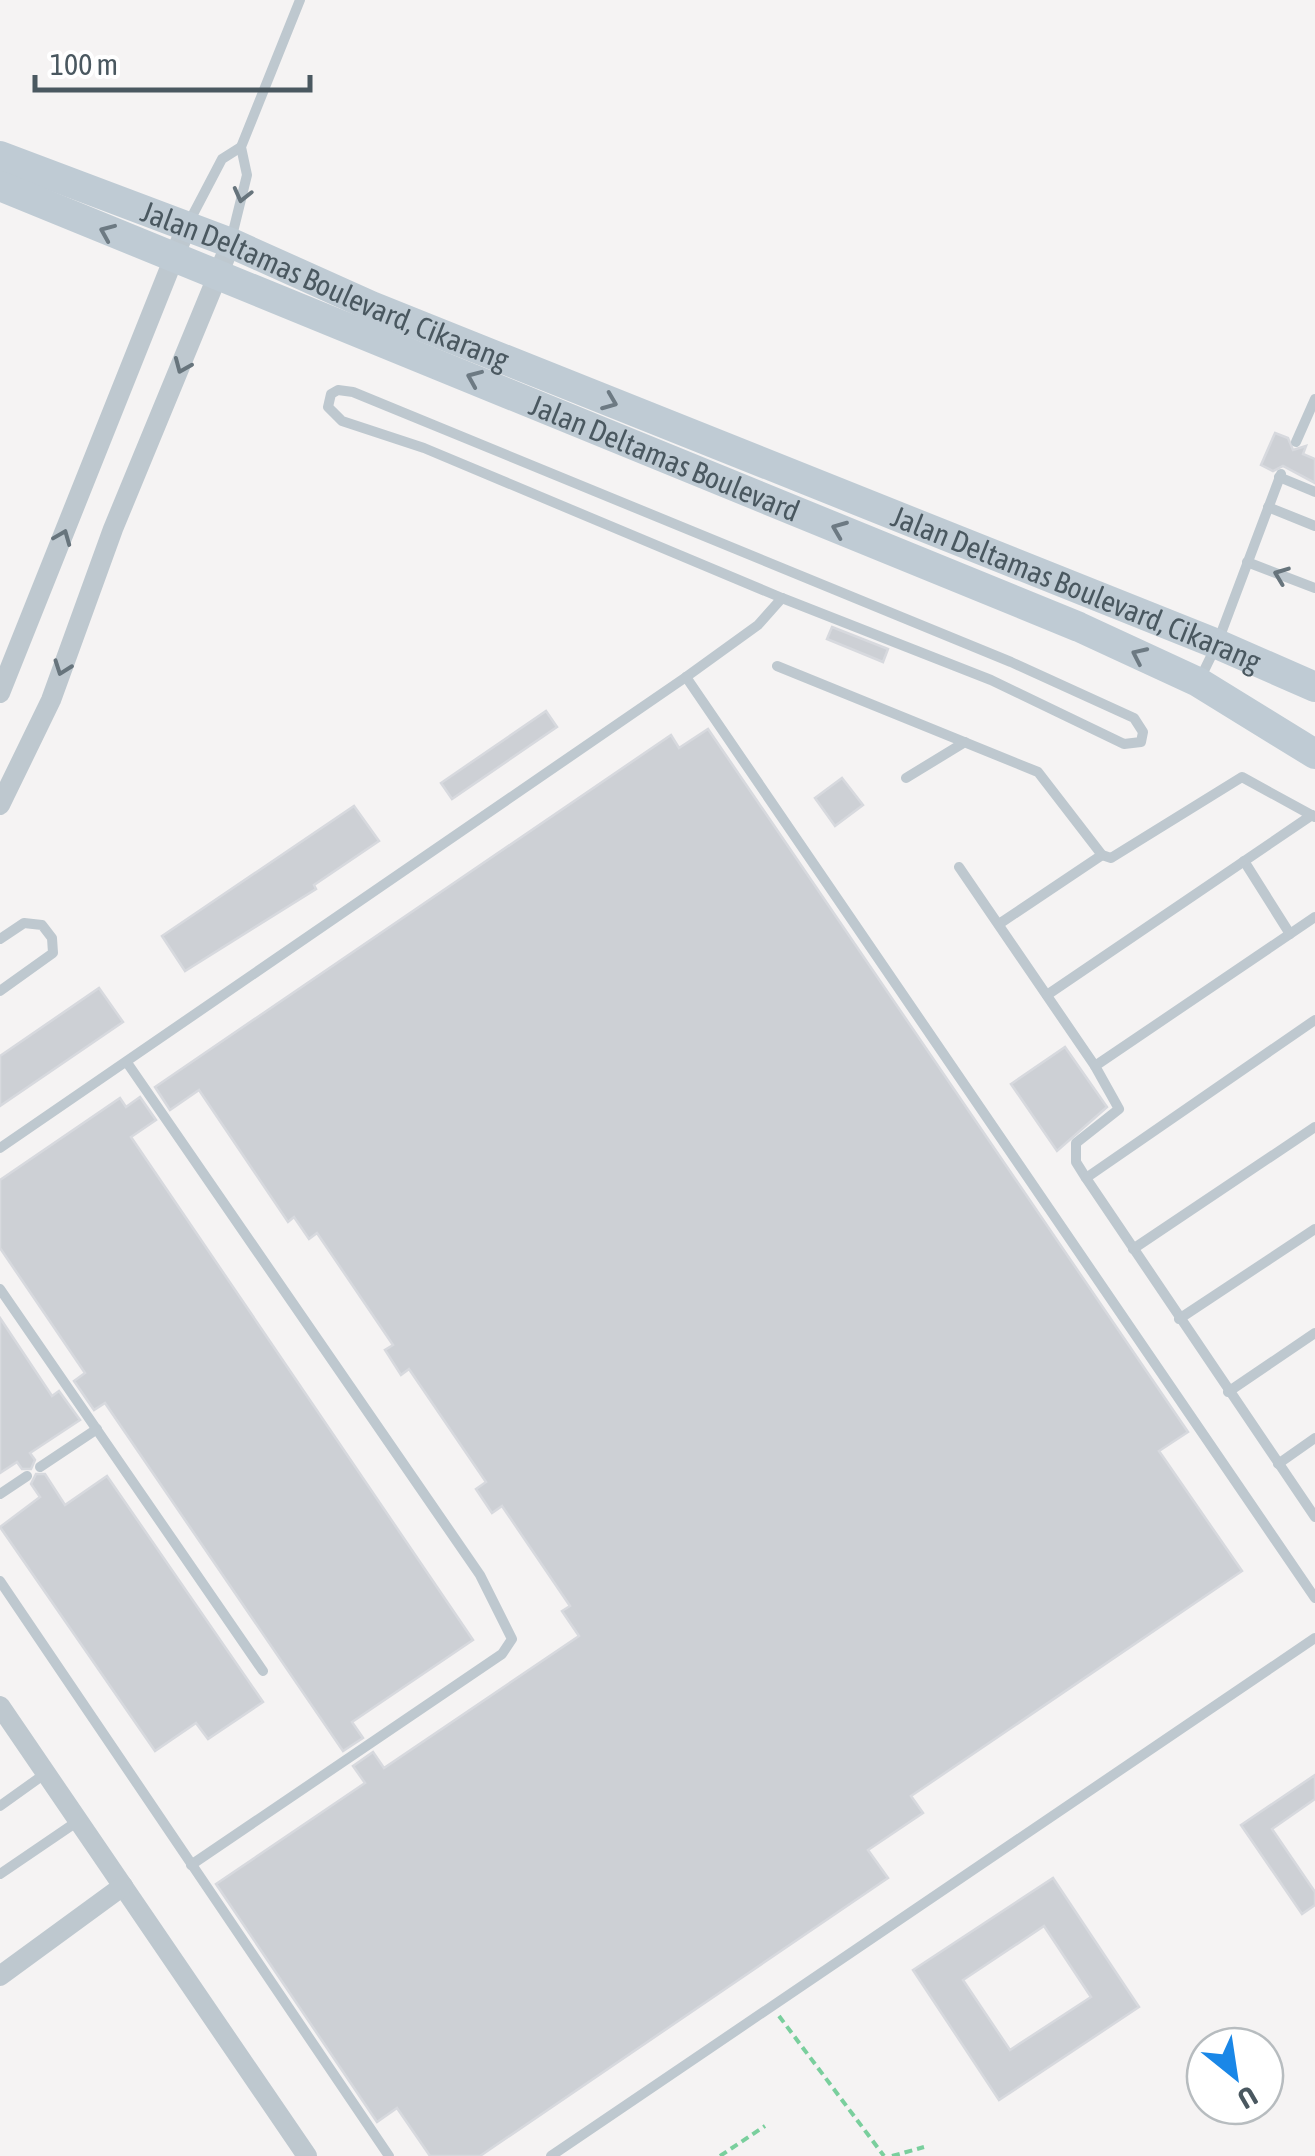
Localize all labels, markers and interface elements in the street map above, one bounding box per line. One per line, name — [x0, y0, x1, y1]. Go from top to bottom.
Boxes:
scale bar — [35, 30, 310, 92]
text: 100 m — [50, 47, 118, 81]
one-way arrow — [233, 186, 254, 203]
street label: Jalan Deltamas Boulevard, Cikarang — [137, 194, 514, 376]
one-way arrow — [99, 223, 117, 243]
one-way arrow — [173, 356, 193, 374]
one-way arrow — [466, 370, 484, 390]
street label: Jalan Deltamas Boulevard — [525, 387, 805, 528]
one-way arrow — [600, 390, 618, 410]
street label: Jalan Deltamas Boulevard, Cikarang — [887, 499, 1266, 678]
one-way arrow — [831, 520, 849, 540]
one-way arrow — [52, 530, 72, 547]
one-way arrow — [1274, 566, 1291, 587]
one-way arrow — [1131, 647, 1149, 667]
one-way arrow — [53, 659, 74, 676]
north arrow — [1185, 2026, 1285, 2126]
text: U — [1232, 2080, 1263, 2116]

